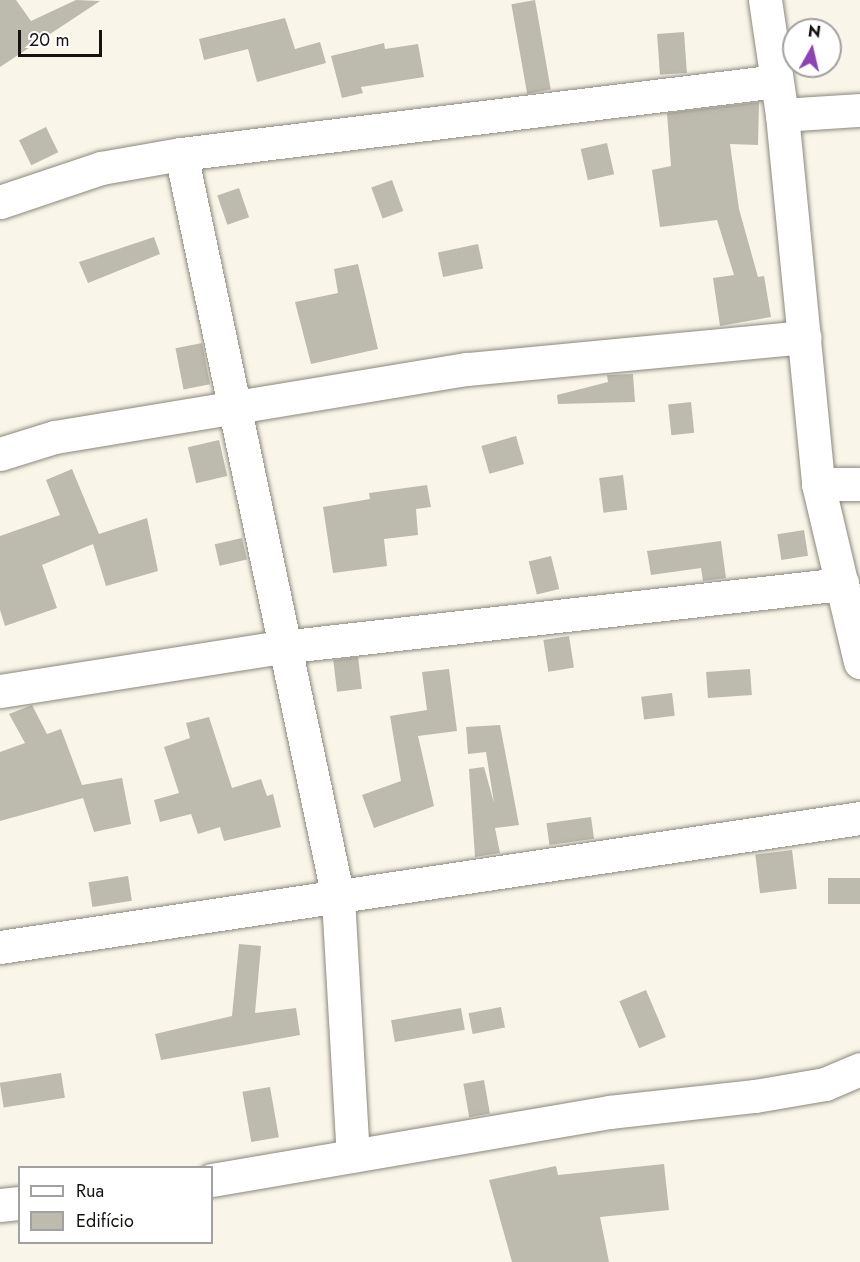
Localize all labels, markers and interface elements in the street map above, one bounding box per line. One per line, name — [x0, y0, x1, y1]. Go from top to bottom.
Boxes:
scale bar — [21, 18, 105, 56]
north arrow — [782, 18, 842, 78]
text: N — [806, 19, 822, 44]
text: 20 m — [29, 27, 69, 53]
legend — [18, 1166, 213, 1244]
text: Rua — [76, 1178, 104, 1204]
text: Edifício — [76, 1208, 134, 1234]

